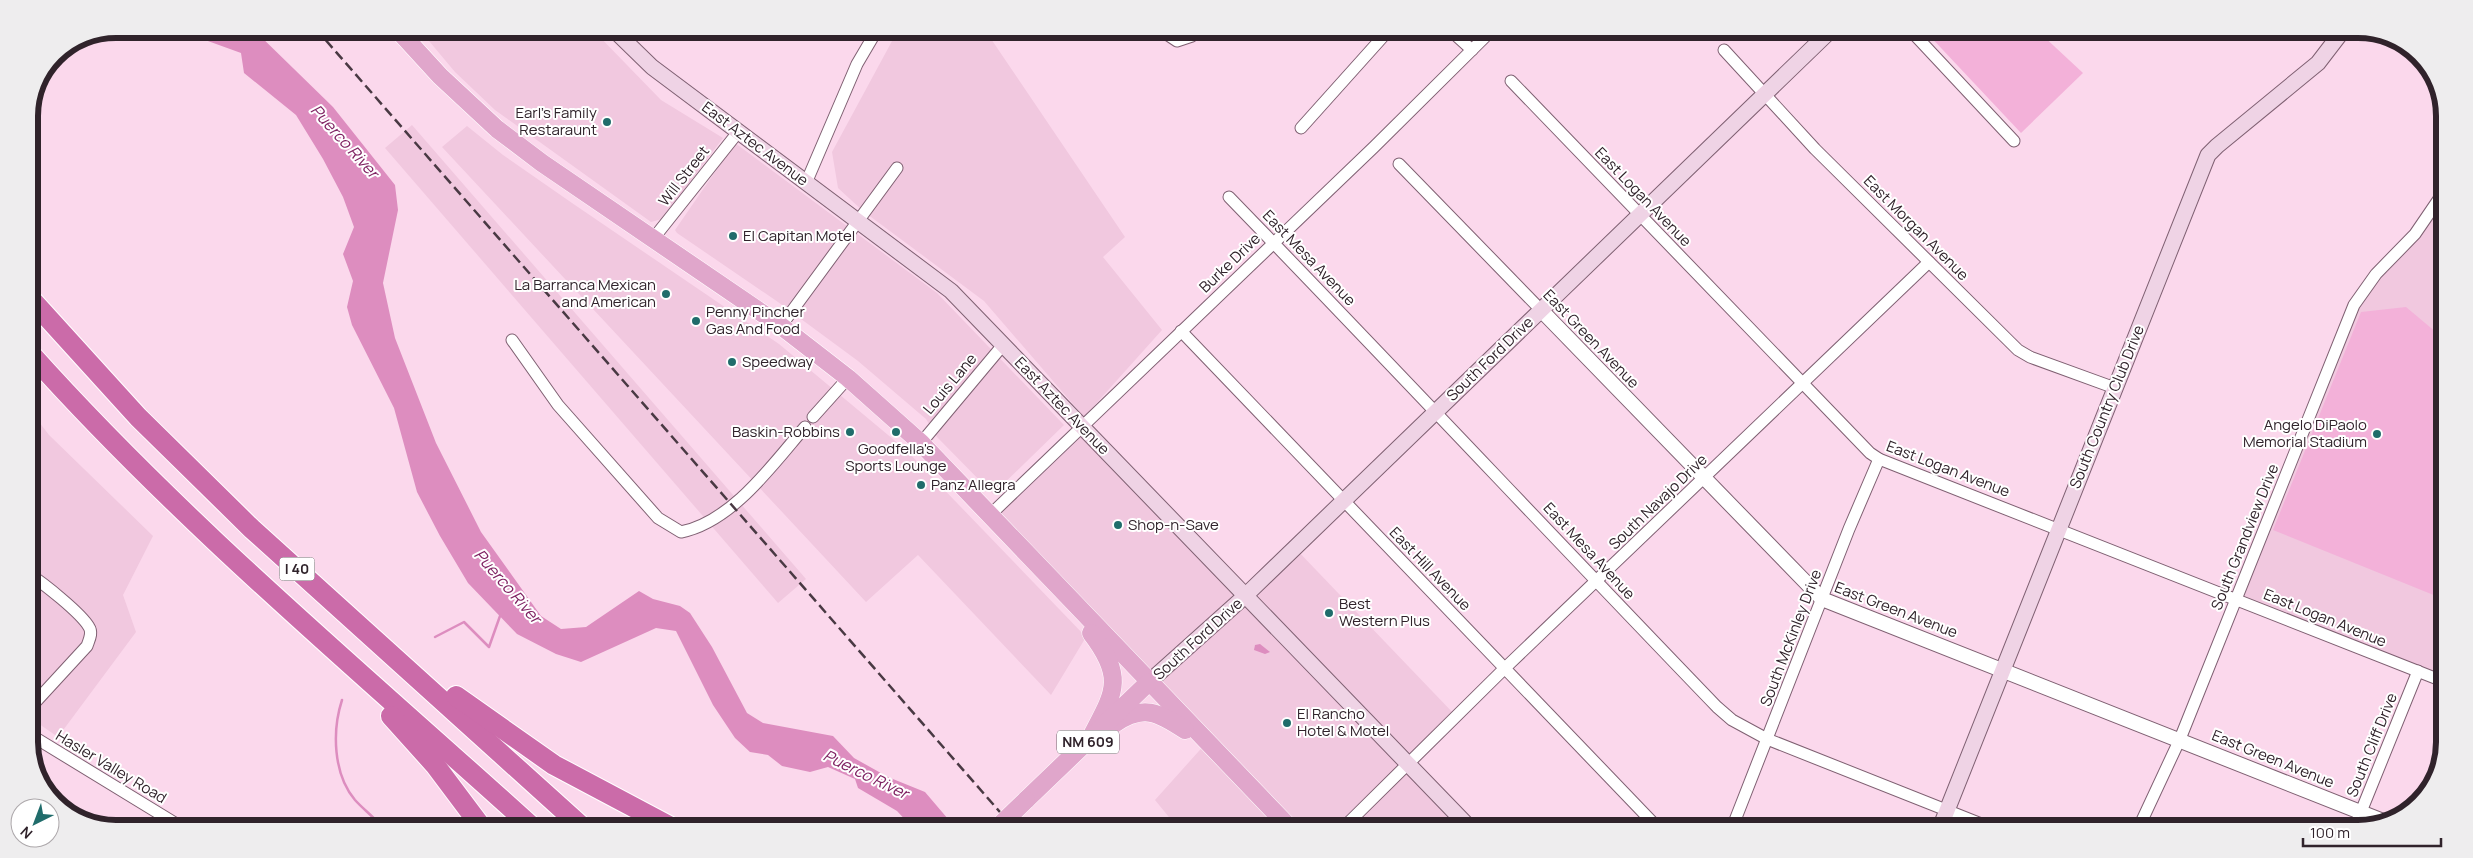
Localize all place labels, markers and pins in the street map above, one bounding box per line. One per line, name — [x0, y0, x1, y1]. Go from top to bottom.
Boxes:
place label: Earl's Family Restaraunt — [515, 102, 597, 140]
marker: Earl's Family Restaraunt — [601, 116, 613, 128]
place label: El Capitan Motel — [743, 225, 855, 246]
marker: El Capitan Motel — [727, 230, 739, 242]
place label: La Barranca Mexican and American — [514, 274, 656, 312]
marker: La Barranca Mexican and American — [660, 288, 672, 300]
place label: Penny Pincher Gas And Food — [706, 301, 805, 339]
marker: Penny Pincher Gas And Food — [690, 315, 702, 327]
place label: Speedway — [742, 351, 813, 372]
marker: Speedway — [726, 356, 738, 368]
place label: Angelo DiPaolo Memorial Stadium — [2243, 414, 2367, 452]
place label: Baskin-Robbins — [732, 421, 840, 442]
marker: Baskin-Robbins — [844, 426, 856, 438]
marker: Goodfella's Sports Lounge — [890, 426, 902, 438]
marker: Angelo DiPaolo Memorial Stadium — [2371, 428, 2383, 440]
place label: Goodfella's Sports Lounge — [845, 438, 947, 476]
place label: Panz Allegra — [931, 474, 1016, 495]
marker: Panz Allegra — [915, 479, 927, 491]
place label: Shop-n-Save — [1128, 514, 1219, 535]
marker: Shop-n-Save — [1112, 519, 1124, 531]
place label: Best Western Plus — [1339, 593, 1430, 631]
marker: Best Western Plus — [1323, 607, 1335, 619]
place label: El Rancho Hotel & Motel — [1297, 703, 1389, 741]
marker: El Rancho Hotel & Motel — [1281, 717, 1293, 729]

